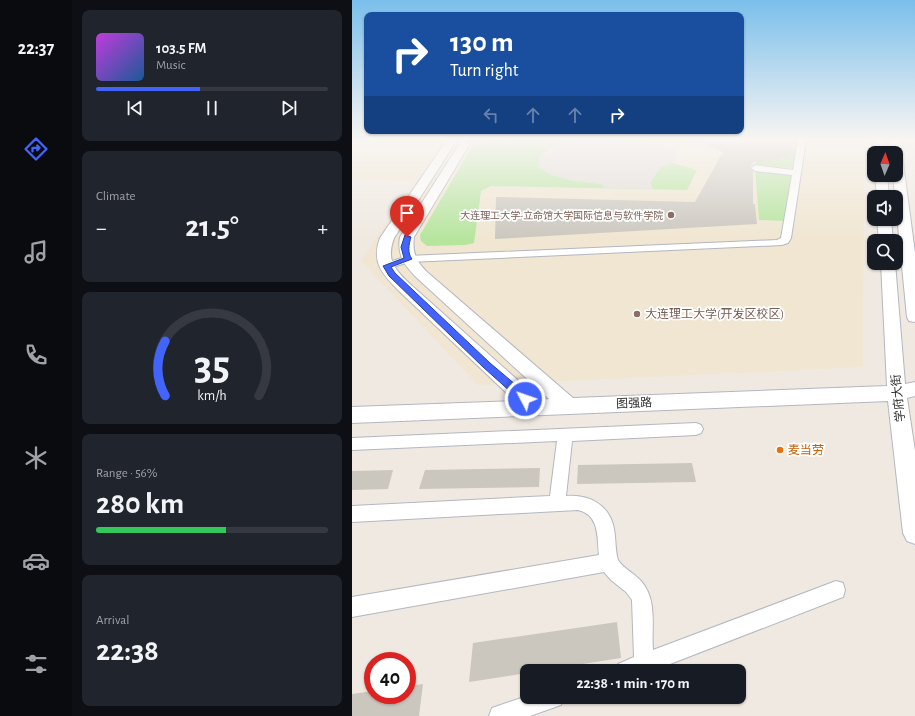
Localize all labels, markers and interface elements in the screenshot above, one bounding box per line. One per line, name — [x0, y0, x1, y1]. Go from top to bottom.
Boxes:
icon: right — [384, 28, 436, 80]
text: 130 m — [450, 29, 514, 57]
text: 22:37 — [18, 40, 54, 58]
text: 103.5 FM — [156, 41, 207, 56]
text: Music — [156, 59, 186, 72]
text: Turn right — [450, 62, 519, 80]
icon: previous — [124, 97, 146, 119]
icon: pause — [201, 97, 223, 119]
icon: next — [278, 97, 300, 119]
icon: left — [480, 104, 502, 126]
icon: ahead — [522, 104, 544, 126]
icon: ahead — [564, 104, 586, 126]
icon: right — [606, 104, 628, 126]
icon: directions — [22, 135, 50, 163]
north arrow — [867, 146, 903, 182]
map controls — [867, 146, 903, 270]
text: Climate — [96, 190, 135, 203]
button: sound — [867, 190, 903, 226]
pin — [390, 196, 424, 237]
icon: arrive — [396, 202, 418, 224]
place label: 大连理工大学-立命馆大学国际信息与软件学院 — [460, 210, 663, 221]
marker: 大连理工大学-立命馆大学国际信息与软件学院 — [666, 210, 676, 220]
text: 21.5° — [185, 212, 239, 242]
text: − — [96, 217, 107, 239]
text: + — [317, 217, 328, 239]
button: search — [867, 234, 903, 270]
icon: music — [22, 238, 50, 266]
place label: 大连理工大学(开发区校区) — [645, 307, 784, 320]
marker: 大连理工大学(开发区校区) — [632, 309, 642, 319]
icon: phone — [22, 341, 50, 369]
text: 35 — [194, 346, 230, 387]
street label: 学府大街 — [889, 373, 906, 423]
position arrow — [504, 378, 546, 420]
text: km/h — [197, 389, 227, 403]
street label: 图强路 — [616, 395, 652, 410]
icon: climate — [22, 444, 50, 472]
place label: 麦当劳 — [788, 444, 824, 456]
marker: 麦当劳 — [775, 445, 785, 455]
text: Range · 56% — [96, 467, 157, 480]
text: 280 km — [96, 489, 184, 519]
icon: car — [22, 547, 50, 575]
text: Arrival — [96, 614, 129, 627]
text: 22:38 — [96, 636, 159, 666]
icon: filters — [22, 650, 50, 678]
speed limit sign: 40 — [364, 652, 416, 704]
text: 22:38 · 1 min · 170 m — [576, 676, 690, 691]

